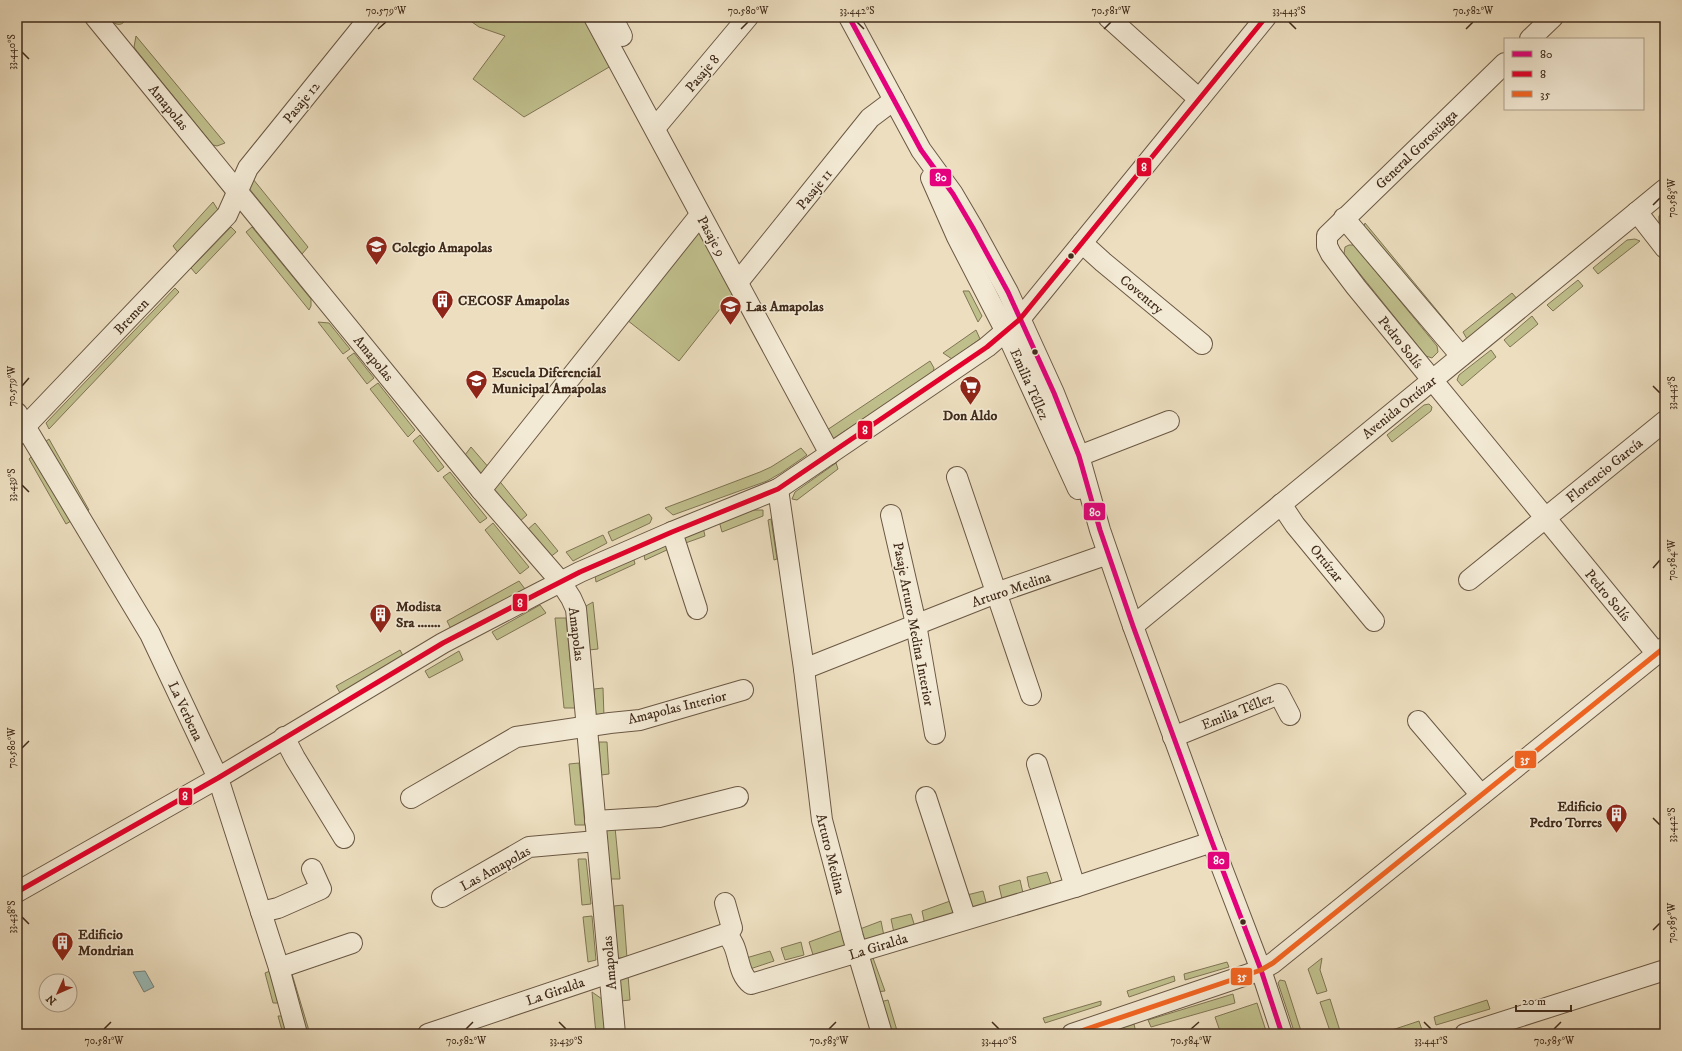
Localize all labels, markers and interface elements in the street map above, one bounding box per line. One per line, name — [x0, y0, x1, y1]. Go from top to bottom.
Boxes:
text: 70.579°W — [366, 5, 407, 17]
text: 70.580°W — [728, 5, 769, 17]
text: 33.442°S — [840, 5, 874, 17]
text: 70.581°W — [1092, 5, 1131, 17]
text: 33.443°S — [1272, 5, 1306, 17]
text: 70.582°W — [1453, 5, 1494, 17]
text: 33.440°S — [6, 34, 18, 70]
legend — [1504, 38, 1644, 110]
text: 80 — [1540, 47, 1552, 62]
street label: Pasaje 8 — [682, 51, 724, 96]
text: 8 — [1540, 67, 1546, 82]
street label: Pasaje 12 — [279, 78, 324, 127]
street label: Amapolas — [144, 81, 192, 135]
text: 35 — [1540, 87, 1550, 102]
street label: General Gorostiaga — [1372, 106, 1461, 193]
line badge: 8 — [1136, 157, 1152, 177]
text: 8 — [1141, 161, 1147, 175]
street label: Pasaje 11 — [793, 166, 837, 214]
line badge: 80 — [929, 168, 952, 187]
text: 80 — [935, 171, 947, 185]
text: 70.583°W — [1666, 178, 1678, 217]
street label: Pasaje 9 — [693, 213, 730, 260]
school or university icon: Colegio Amapolas — [363, 234, 389, 267]
place label: Colegio Amapolas — [392, 239, 493, 257]
unlabelled marker — [1066, 251, 1076, 261]
street label: Coventry — [1116, 271, 1167, 318]
building icon: CECOSF Amapolas — [430, 287, 456, 320]
place label: CECOSF Amapolas — [458, 292, 570, 310]
school or university icon: Las Amapolas — [717, 293, 743, 326]
street label: Bremen — [110, 294, 154, 339]
place label: Las Amapolas — [746, 298, 824, 316]
street label: Pedro Solís — [1374, 313, 1427, 373]
street label: Amapolas — [349, 332, 397, 386]
street label: Emilia Téllez — [1005, 346, 1053, 423]
unlabelled marker — [1030, 347, 1040, 357]
place label: Escuela Diferencial Municipal Amapolas — [492, 364, 606, 398]
text: 70.579°W — [6, 365, 18, 406]
school or university icon: Escuela Diferencial Municipal Amapolas — [463, 367, 489, 400]
street label: Avenida Ortúzar — [1359, 372, 1441, 443]
supermarket icon: Don Aldo — [957, 374, 983, 407]
text: 33.443°S — [1666, 376, 1678, 410]
place label: Don Aldo — [943, 407, 997, 425]
line badge: 8 — [857, 420, 873, 440]
text: 8 — [862, 424, 868, 438]
street label: Florencio García — [1563, 434, 1647, 507]
text: 33.439°S — [6, 469, 18, 501]
line badge: 80 — [1083, 502, 1106, 521]
text: 80 — [1089, 506, 1101, 520]
text: 70.584°W — [1666, 539, 1678, 580]
street label: Pasaje Arturo Medina Interior — [888, 541, 938, 708]
street label: Ortúzar — [1306, 541, 1347, 587]
street label: Pedro Solís — [1580, 566, 1634, 626]
street label: Arturo Medina — [969, 568, 1053, 612]
line badge: 8 — [512, 593, 528, 612]
text: 8 — [517, 597, 523, 611]
place label: Modista Sra ....... — [396, 598, 442, 632]
building icon: Modista Sra ....... — [368, 601, 394, 634]
street label: Amapolas — [564, 606, 588, 662]
street label: La Verbena — [163, 679, 207, 744]
street label: Amapolas Interior — [626, 687, 729, 729]
street label: Emilia Téllez — [1199, 689, 1276, 735]
text: 70.580°W — [6, 727, 18, 768]
line badge: 35 — [1514, 750, 1537, 769]
text: 35 — [1520, 753, 1530, 767]
line badge: 8 — [178, 787, 193, 806]
text: 8 — [182, 790, 188, 804]
place label: Edificio Pedro Torres — [1529, 798, 1602, 832]
building icon: Edificio Pedro Torres — [1604, 801, 1630, 834]
text: 33.442°S — [1666, 808, 1678, 842]
street label: Arturo Medina — [811, 812, 849, 897]
street label: Las Amapolas — [457, 842, 534, 896]
line badge: 80 — [1207, 851, 1230, 870]
text: 80 — [1213, 854, 1225, 868]
text: 33.438°S — [6, 901, 18, 933]
text: 70.585°W — [1666, 902, 1678, 943]
unlabelled marker — [1238, 917, 1248, 927]
place label: Edificio Mondrian — [78, 926, 134, 960]
building icon: Edificio Mondrian — [49, 929, 75, 962]
street label: La Giralda — [847, 929, 910, 964]
street label: Amapolas — [599, 935, 621, 991]
line badge: 35 — [1230, 967, 1253, 986]
text: 35 — [1237, 970, 1247, 984]
north arrow — [38, 973, 78, 1013]
street label: La Giralda — [524, 974, 587, 1010]
scale bar — [1516, 987, 1571, 1013]
text: N — [43, 991, 60, 1008]
text: 20 m — [1522, 994, 1546, 1009]
text: 70.581°W — [85, 1035, 124, 1047]
text: 70.582°W — [446, 1035, 487, 1047]
text: 33.439°S — [550, 1035, 582, 1047]
text: 70.583°W — [810, 1035, 849, 1047]
text: 33.440°S — [981, 1035, 1017, 1047]
text: 70.584°W — [1171, 1035, 1212, 1047]
text: 33.441°S — [1414, 1035, 1448, 1047]
text: 70.585°W — [1534, 1035, 1575, 1047]

